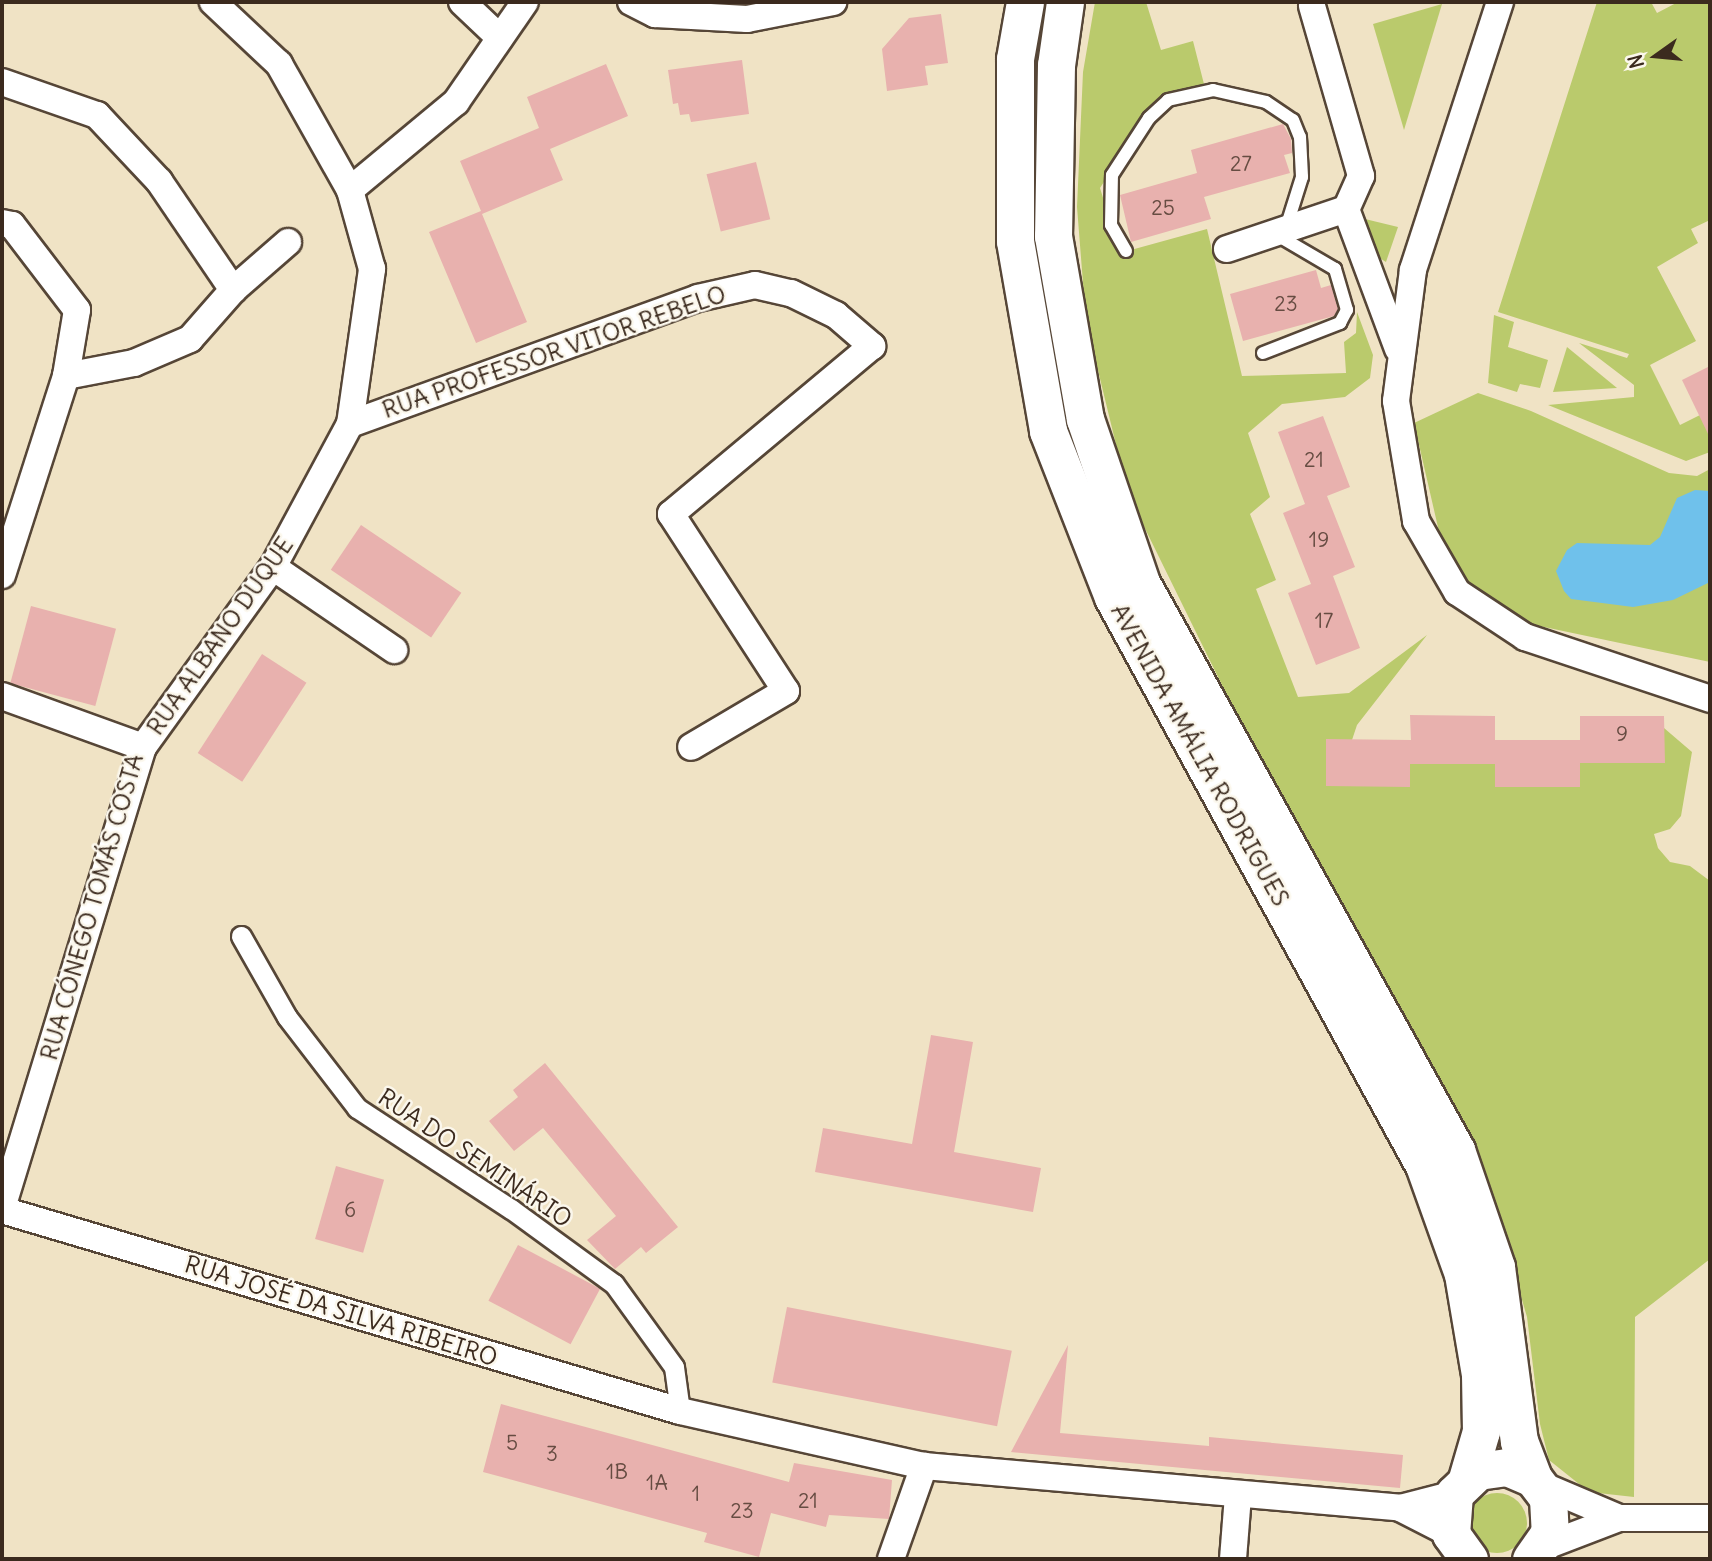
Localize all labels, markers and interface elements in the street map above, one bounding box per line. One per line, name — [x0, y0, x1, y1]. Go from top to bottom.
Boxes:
north arrow — [1621, 21, 1691, 91]
text: N — [1622, 52, 1649, 71]
house number: 27 — [1230, 151, 1252, 177]
house number: 25 — [1151, 195, 1175, 221]
street label: RUA PROFESSOR VITOR REBELO — [378, 280, 730, 424]
house number: 23 — [1274, 291, 1298, 317]
house number: 21 — [1304, 447, 1324, 473]
house number: 19 — [1309, 527, 1329, 553]
street label: RUA ALBANO DUQUE — [141, 531, 299, 741]
street label: AVENIDA AMÁLIA RODRIGUES — [1105, 599, 1295, 911]
house number: 17 — [1315, 608, 1333, 634]
house number: 9 — [1616, 721, 1628, 747]
street label: RUA CÓNEGO TOMÁS COSTA — [34, 751, 150, 1063]
street label: RUA DO SEMINÁRIO — [373, 1082, 577, 1234]
house number: 6 — [344, 1197, 356, 1223]
street label: RUA JOSÉ DA SILVA RIBEIRO — [181, 1250, 501, 1372]
house number: 5 — [506, 1430, 518, 1456]
house number: 3 — [546, 1441, 558, 1467]
house number: 1B — [606, 1459, 628, 1485]
house number: 1A — [646, 1470, 668, 1496]
house number: 1 — [692, 1481, 700, 1507]
house number: 21 — [798, 1488, 818, 1514]
house number: 23 — [730, 1498, 754, 1524]

